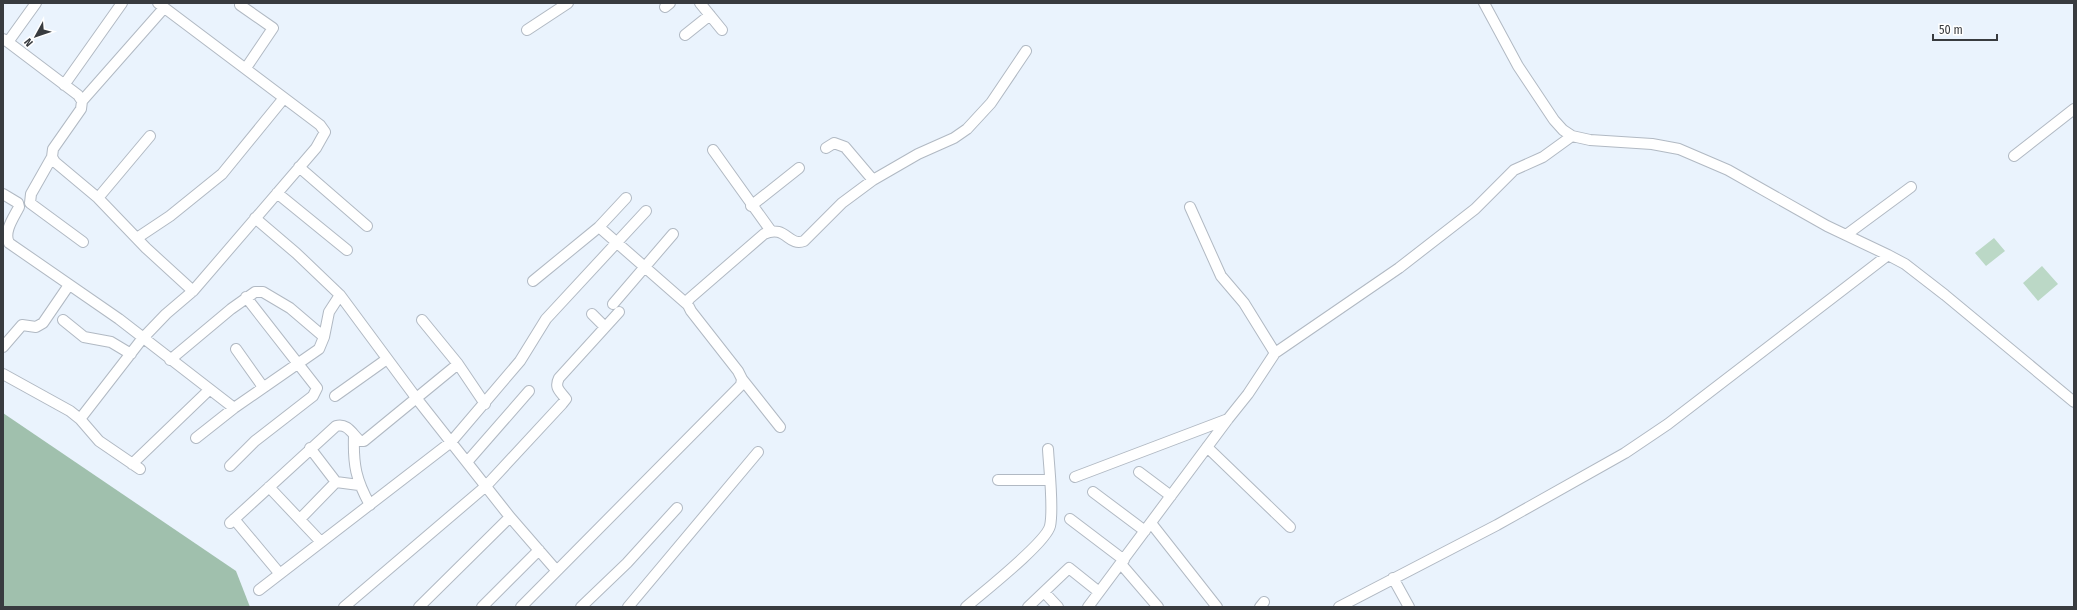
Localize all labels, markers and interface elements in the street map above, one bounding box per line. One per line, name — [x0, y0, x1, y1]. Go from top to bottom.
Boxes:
north arrow — [16, 16, 56, 56]
scale bar — [1933, 16, 1997, 42]
text: 50 m — [1939, 23, 1963, 37]
text: N — [22, 35, 36, 49]

